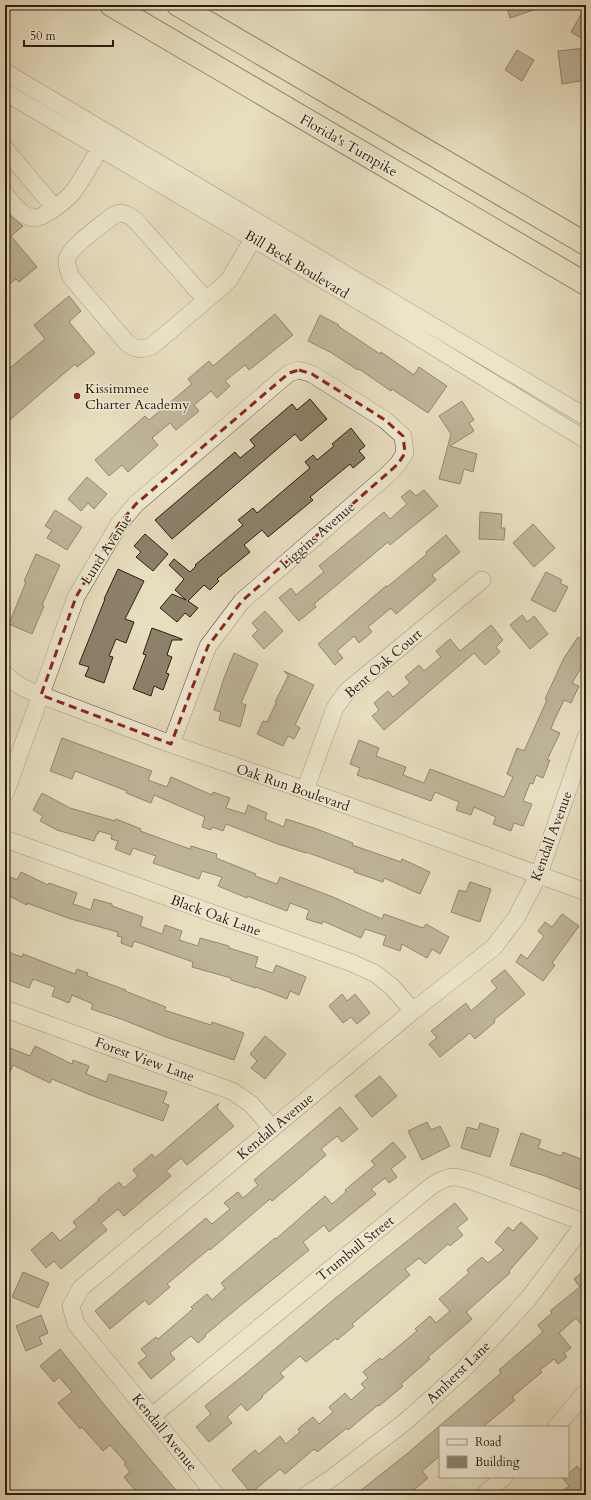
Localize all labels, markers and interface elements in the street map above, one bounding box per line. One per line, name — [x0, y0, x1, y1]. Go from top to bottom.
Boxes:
scale bar — [24, 22, 113, 48]
text: 50 m — [30, 28, 57, 44]
street label: Florida's Turnpike — [297, 110, 401, 181]
street label: Bill Beck Boulevard — [241, 226, 353, 303]
place label: Kissimmee Charter Academy — [85, 379, 190, 414]
marker: Kissimmee Charter Academy — [72, 391, 82, 401]
street label: Liggins Avenue — [276, 497, 359, 573]
street label: Lund Avenue — [76, 510, 136, 588]
street label: Bent Oak Court — [341, 624, 427, 702]
street label: Oak Run Boulevard — [234, 759, 353, 816]
street label: Kendall Avenue — [526, 789, 577, 884]
street label: Black Oak Lane — [168, 890, 264, 941]
street label: Forest View Lane — [93, 1033, 197, 1086]
street label: Kendall Avenue — [233, 1089, 318, 1164]
street label: Trumbull Street — [313, 1211, 399, 1286]
street label: Amherst Lane — [422, 1337, 495, 1408]
street label: Kendall Avenue — [127, 1390, 202, 1475]
legend — [439, 1426, 569, 1478]
text: Road — [475, 1434, 502, 1450]
text: Building — [475, 1454, 520, 1470]

